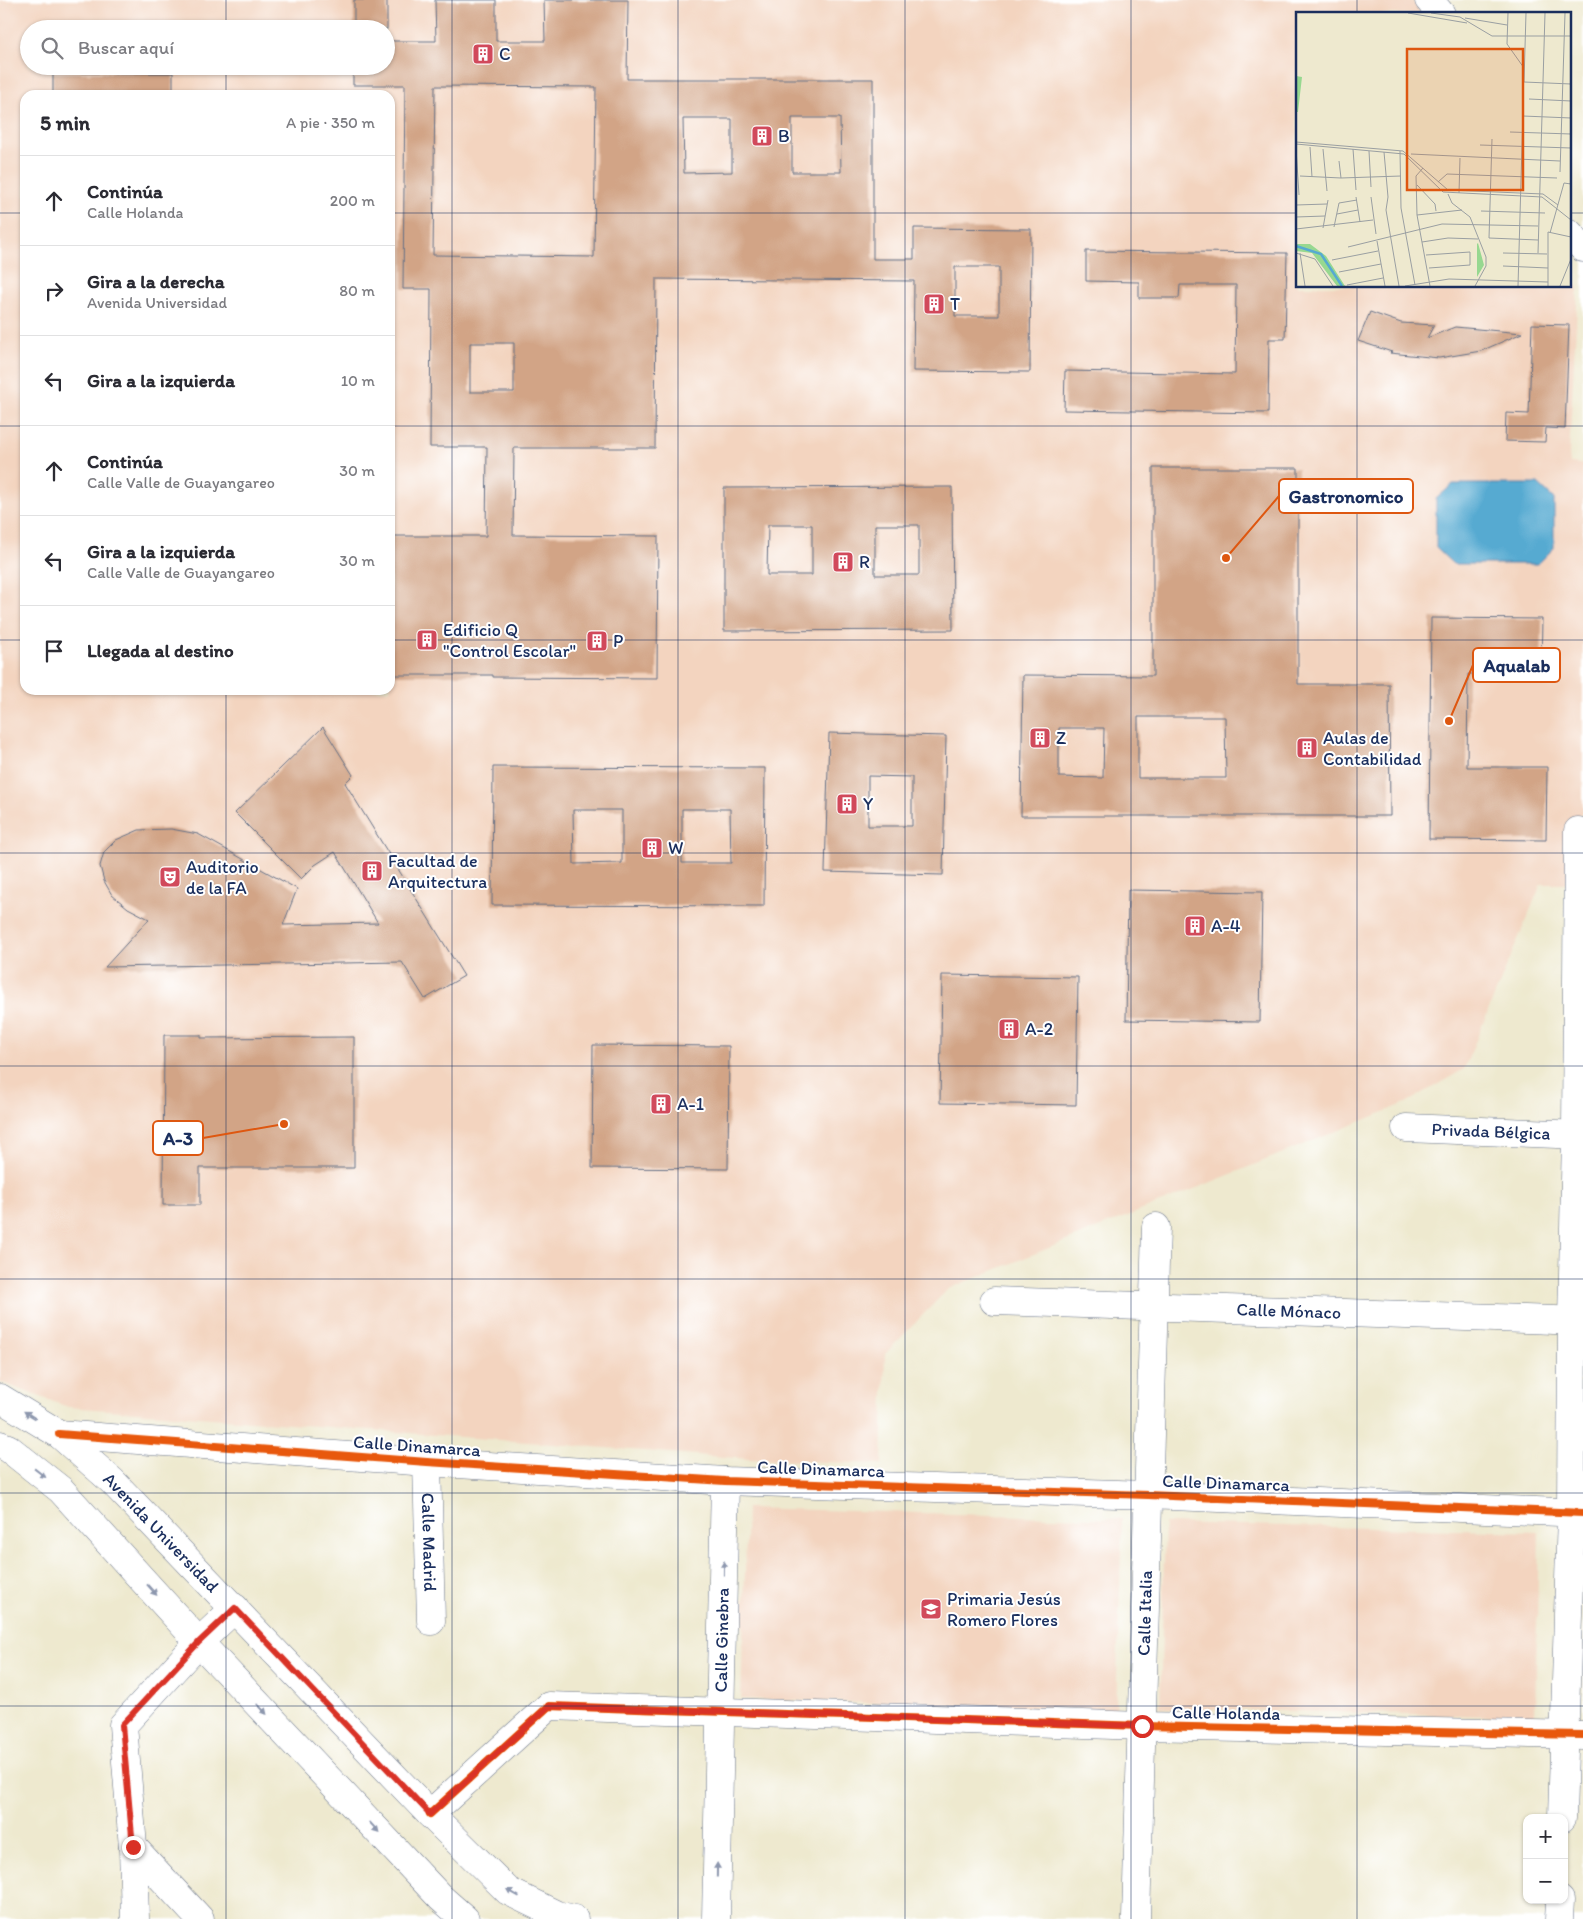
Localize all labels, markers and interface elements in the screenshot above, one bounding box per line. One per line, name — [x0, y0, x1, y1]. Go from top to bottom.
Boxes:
inset map — [1296, 12, 1570, 288]
search box — [20, 20, 395, 75]
icon: search — [38, 34, 66, 62]
text: Buscar aquí — [78, 36, 174, 59]
building icon: C — [471, 42, 495, 66]
place label: C — [499, 43, 511, 65]
text: 5 min — [40, 110, 90, 135]
text: A pie · 350 m — [286, 113, 375, 132]
building icon: B — [750, 124, 774, 148]
place label: B — [778, 125, 790, 147]
text: Continúa — [87, 180, 163, 203]
icon: ahead — [40, 187, 68, 215]
text: 200 m — [330, 191, 375, 210]
text: Calle Holanda — [87, 203, 183, 222]
text: Gira a la derecha — [87, 270, 225, 293]
icon: right — [40, 277, 68, 305]
text: 80 m — [339, 281, 375, 300]
building icon: T — [922, 292, 946, 316]
text: Avenida Universidad — [87, 293, 227, 312]
place label: T — [950, 293, 960, 315]
icon: left — [40, 367, 68, 395]
text: Gira a la izquierda — [87, 369, 235, 392]
text: 10 m — [341, 371, 375, 390]
text: Continúa — [87, 450, 163, 473]
icon: ahead — [40, 457, 68, 485]
text: 30 m — [339, 461, 375, 480]
text: Calle Valle de Guayangareo — [87, 473, 275, 492]
callout: Gastronomico — [1279, 479, 1413, 513]
text: Gastronomico — [1289, 485, 1404, 508]
text: Gira a la izquierda — [87, 540, 235, 563]
icon: left — [40, 547, 68, 575]
building icon: R — [831, 550, 855, 574]
text: 30 m — [339, 551, 375, 570]
place label: R — [859, 551, 870, 573]
text: Calle Valle de Guayangareo — [87, 563, 275, 582]
place label: Edificio Q "Control Escolar" — [443, 619, 576, 662]
building icon: Edificio Q "Control Escolar" — [415, 628, 439, 652]
building icon: P — [585, 629, 609, 653]
place label: P — [613, 630, 623, 652]
icon: arrive — [40, 637, 68, 665]
text: Llegada al destino — [87, 639, 234, 662]
callout: Aqualab — [1473, 648, 1560, 682]
text: Aqualab — [1483, 654, 1551, 677]
building icon: Z — [1028, 726, 1052, 750]
place label: Z — [1056, 727, 1066, 749]
place label: Aulas de Contabilidad — [1323, 727, 1422, 770]
building icon: Aulas de Contabilidad — [1295, 736, 1319, 760]
building icon: Y — [835, 792, 859, 816]
place label: Y — [863, 793, 874, 815]
building icon: W — [640, 836, 664, 860]
place label: W — [668, 837, 683, 859]
place label: Facultad de Arquitectura — [388, 850, 487, 893]
place label: Auditorio de la FA — [186, 856, 259, 899]
building icon: Facultad de Arquitectura — [360, 859, 384, 883]
theatre icon: Auditorio de la FA — [158, 865, 182, 889]
building icon: A-4 — [1183, 914, 1207, 938]
place label: A-4 — [1211, 915, 1241, 937]
building icon: A-2 — [997, 1017, 1021, 1041]
place label: A-2 — [1025, 1018, 1054, 1040]
building icon: A-1 — [649, 1092, 673, 1116]
place label: A-1 — [677, 1093, 704, 1115]
street label: Privada Bélgica — [1431, 1118, 1551, 1145]
callout: A-3 — [153, 1121, 203, 1155]
text: A-3 — [162, 1127, 193, 1150]
street label: Calle Mónaco — [1236, 1298, 1342, 1324]
one-way arrow — [23, 1411, 37, 1420]
street label: Calle Dinamarca — [352, 1431, 482, 1461]
street label: Calle Dinamarca — [757, 1456, 886, 1482]
one-way arrow — [33, 1468, 46, 1478]
street label: Avenida Universidad — [99, 1468, 224, 1597]
street label: Calle Dinamarca — [1162, 1470, 1291, 1496]
street label: Calle Madrid — [417, 1492, 441, 1592]
one-way arrow — [720, 1560, 728, 1576]
street label: Calle Italia — [1133, 1570, 1157, 1656]
one-way arrow — [146, 1584, 158, 1596]
street label: Calle Ginebra — [710, 1587, 734, 1693]
place label: Primaria Jesús Romero Flores — [947, 1588, 1061, 1631]
school or university icon: Primaria Jesús Romero Flores — [919, 1597, 943, 1621]
street label: Calle Holanda — [1172, 1701, 1281, 1725]
one-way arrow — [256, 1703, 268, 1715]
route start — [1131, 1715, 1154, 1738]
map controls — [1523, 1814, 1568, 1904]
button: + — [1523, 1814, 1568, 1859]
one-way arrow — [368, 1821, 380, 1833]
route end — [122, 1836, 145, 1859]
button: − — [1523, 1859, 1568, 1904]
one-way arrow — [713, 1862, 721, 1878]
one-way arrow — [507, 1889, 520, 1898]

